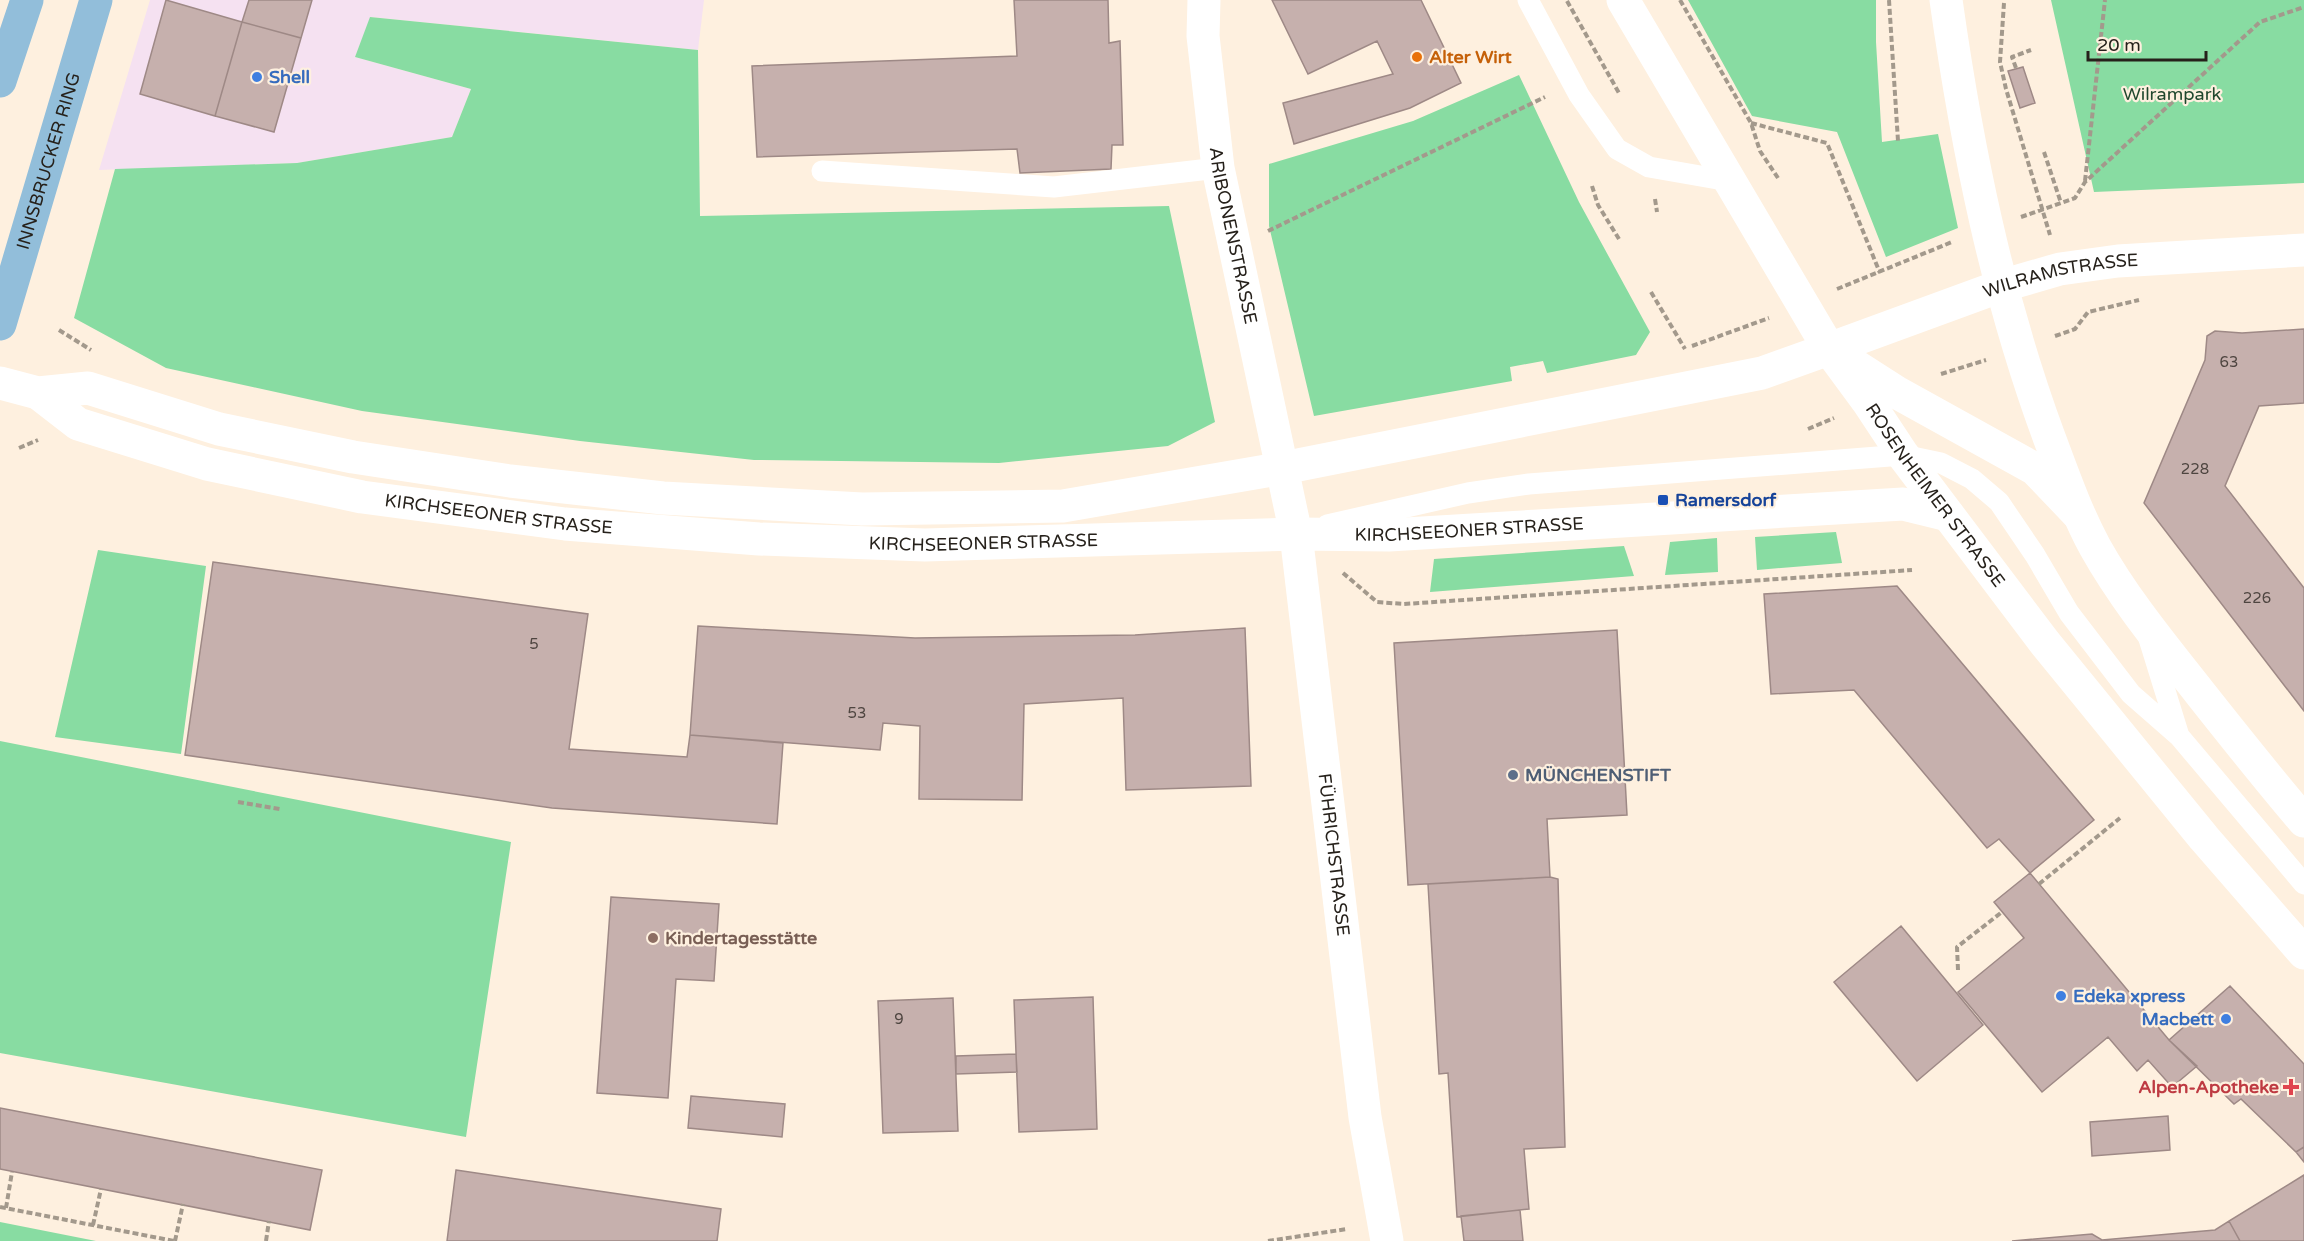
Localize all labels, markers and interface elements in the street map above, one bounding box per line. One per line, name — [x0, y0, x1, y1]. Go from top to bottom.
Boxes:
scale bar — [2088, 24, 2206, 62]
text: 20 m — [2097, 34, 2141, 56]
place label: Alter Wirt — [1429, 46, 1512, 68]
marker: Alter Wirt — [1410, 50, 1424, 64]
place label: Shell — [269, 66, 310, 88]
street label: INNSBRUCKER RING — [12, 70, 85, 252]
marker: Shell — [250, 70, 264, 84]
park label: Wilrampark — [2123, 83, 2222, 105]
street label: ARIBONENSTRASSE — [1205, 146, 1262, 326]
street label: WILRAMSTRASSE — [1980, 249, 2139, 303]
house number: 63 — [2220, 353, 2238, 371]
street label: ROSENHEIMER STRASSE — [1861, 399, 2010, 591]
house number: 228 — [2181, 460, 2209, 478]
street label: KIRCHSEEONER STRASSE — [383, 489, 614, 539]
place label: Ramersdorf — [1675, 489, 1777, 511]
marker: Ramersdorf — [1656, 493, 1670, 507]
street label: KIRCHSEEONER STRASSE — [1354, 512, 1584, 546]
street label: KIRCHSEEONER STRASSE — [868, 529, 1098, 556]
house number: 226 — [2243, 589, 2271, 607]
house number: 5 — [529, 635, 539, 653]
house number: 53 — [848, 704, 866, 722]
place label: MÜNCHENSTIFT — [1525, 764, 1672, 786]
marker: MÜNCHENSTIFT — [1506, 768, 1520, 782]
street label: FÜHRICHSTRASSE — [1313, 772, 1354, 937]
place label: Kindertagesstätte — [665, 927, 817, 949]
marker: Kindertagesstätte — [646, 931, 660, 945]
place label: Edeka xpress — [2073, 985, 2186, 1007]
marker: Edeka xpress — [2054, 989, 2068, 1003]
place label: Macbett — [2142, 1008, 2214, 1030]
house number: 9 — [894, 1010, 904, 1028]
marker: Macbett — [2219, 1012, 2233, 1026]
place label: Alpen-Apotheke — [2138, 1076, 2279, 1098]
marker: Alpen-Apotheke — [2284, 1080, 2298, 1094]

